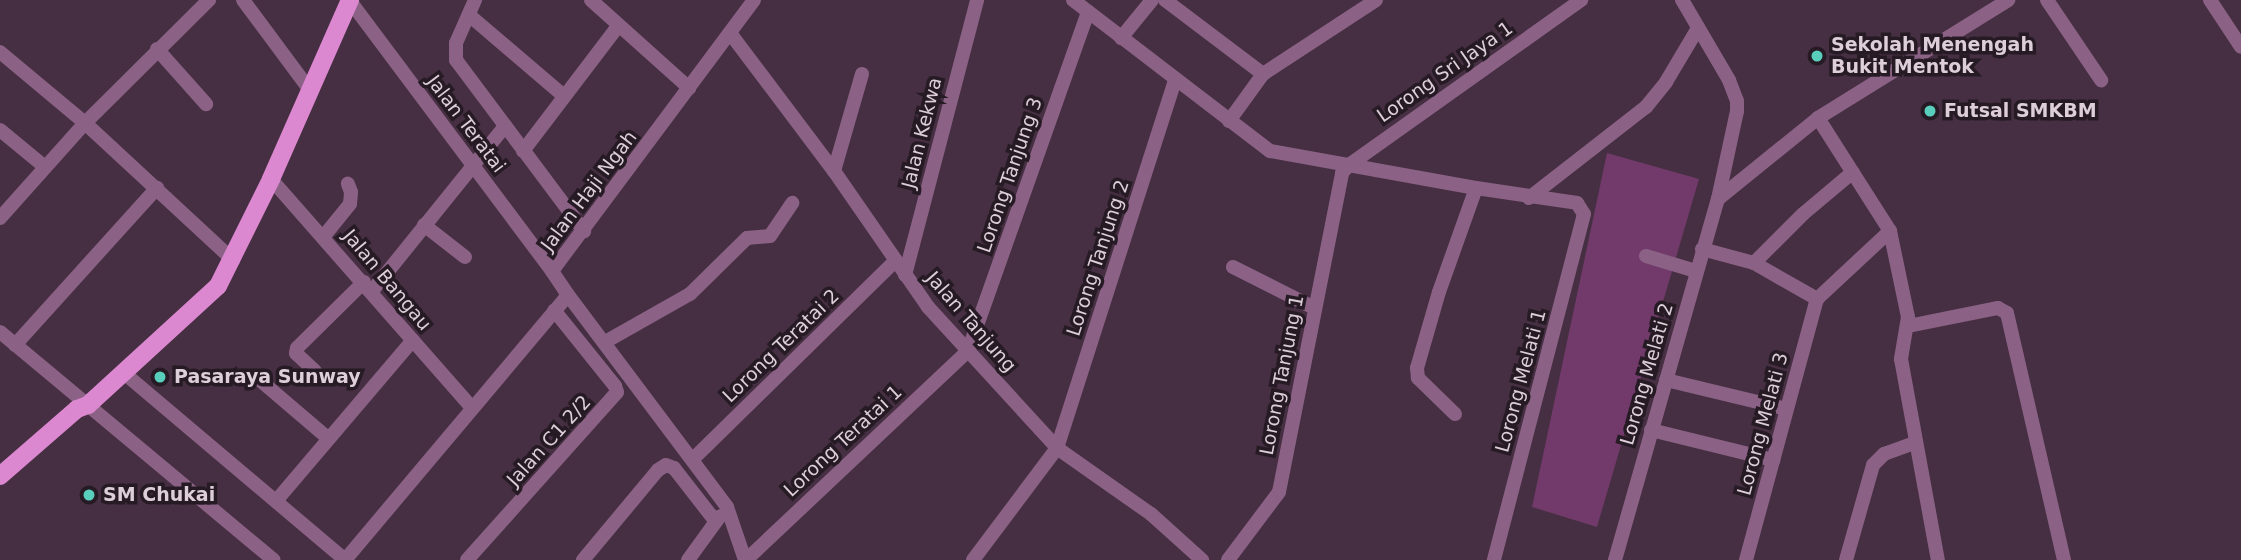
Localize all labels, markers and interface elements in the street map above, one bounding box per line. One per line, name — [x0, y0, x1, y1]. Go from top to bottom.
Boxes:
street label: Lorong Sri Jaya 1 — [1373, 17, 1517, 127]
place label: Sekolah Menengah Bukit Mentok — [1831, 34, 2034, 78]
marker: Sekolah Menengah Bukit Mentok — [1809, 48, 1825, 64]
street label: Jalan Teratai — [422, 71, 510, 177]
street label: Jalan Kekwa — [897, 75, 947, 191]
street label: Lorong Tanjung 3 — [973, 94, 1047, 256]
place label: Futsal SMKBM — [1944, 100, 2097, 122]
marker: Futsal SMKBM — [1922, 103, 1938, 119]
street label: Jalan Haji Ngah — [536, 126, 642, 256]
street label: Lorong Tanjung 2 — [1062, 177, 1134, 339]
street label: Jalan Bangau — [338, 225, 436, 335]
street label: Jalan Tanjung — [921, 267, 1021, 377]
street label: Lorong Teratai 2 — [718, 285, 844, 407]
street label: Lorong Tanjung 1 — [1255, 293, 1309, 457]
street label: Lorong Melati 2 — [1616, 300, 1678, 448]
street label: Lorong Melati 1 — [1491, 307, 1551, 455]
street label: Lorong Melati 3 — [1733, 350, 1793, 498]
place label: Pasaraya Sunway — [174, 366, 361, 388]
marker: Pasaraya Sunway — [152, 369, 168, 385]
street label: Lorong Teratai 1 — [779, 380, 907, 502]
street label: Jalan C1 2/2 — [502, 391, 596, 491]
place label: SM Chukai — [103, 484, 215, 506]
marker: SM Chukai — [81, 487, 97, 503]

